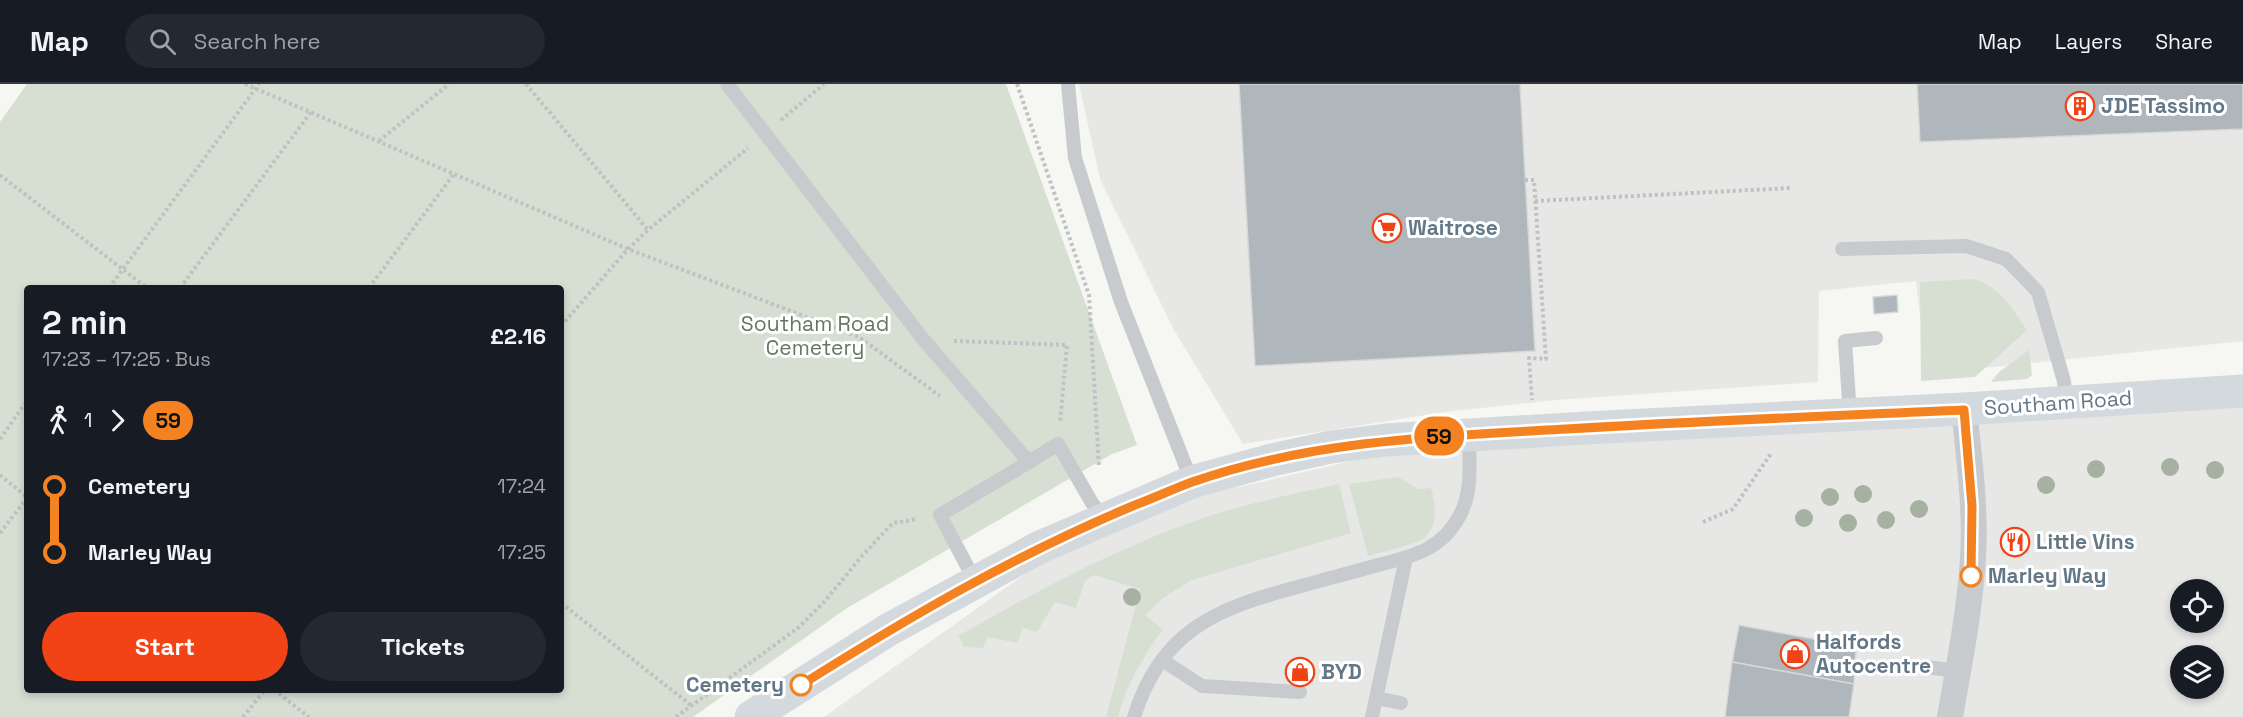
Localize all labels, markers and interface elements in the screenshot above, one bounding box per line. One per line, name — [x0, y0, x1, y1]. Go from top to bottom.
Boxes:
search box — [125, 14, 545, 68]
text: Map — [30, 23, 89, 59]
icon: search — [146, 25, 179, 58]
text: Search here — [194, 27, 321, 55]
text: Map — [1978, 28, 2022, 55]
text: Layers — [2055, 28, 2122, 55]
text: Share — [2155, 28, 2213, 55]
building icon: JDE Tassimo — [2064, 90, 2096, 122]
place label: JDE Tassimo — [2101, 92, 2225, 119]
supermarket icon: Waitrose — [1371, 212, 1403, 244]
place label: Waitrose — [1408, 214, 1498, 241]
text: 2 min — [42, 302, 127, 344]
park label: Southam Road Cemetery — [741, 310, 889, 361]
text: £2.16 — [490, 322, 546, 350]
text: 17:23 – 17:25 · Bus — [42, 346, 211, 372]
street label: Southam Road — [1983, 384, 2133, 421]
icon: walk — [42, 404, 75, 437]
icon: forward — [101, 404, 134, 437]
text: 1 — [84, 407, 92, 433]
text: 59 — [155, 407, 181, 434]
line badge: 59 — [1412, 416, 1466, 456]
text: 59 — [1426, 423, 1452, 450]
text: Cemetery — [88, 472, 191, 500]
text: 17:24 — [497, 473, 546, 499]
restaurant icon: Little Vins — [1999, 526, 2031, 558]
place label: Little Vins — [2036, 528, 2135, 555]
text: Marley Way — [88, 538, 212, 566]
text: 17:25 — [497, 539, 546, 565]
place label: Marley Way — [1988, 562, 2106, 589]
marker: Marley Way — [1960, 565, 1982, 587]
map controls — [2170, 579, 2224, 699]
button: locate — [2170, 579, 2224, 633]
button: Start — [42, 612, 288, 681]
button: Tickets — [300, 612, 546, 681]
place label: Halfords Autocentre — [1816, 628, 1931, 679]
shop icon: Halfords Autocentre — [1779, 638, 1811, 670]
button: layers — [2170, 645, 2224, 699]
shop icon: BYD — [1284, 656, 1316, 688]
place label: BYD — [1321, 658, 1362, 685]
place label: Cemetery — [686, 671, 784, 698]
marker: Cemetery — [790, 674, 812, 696]

